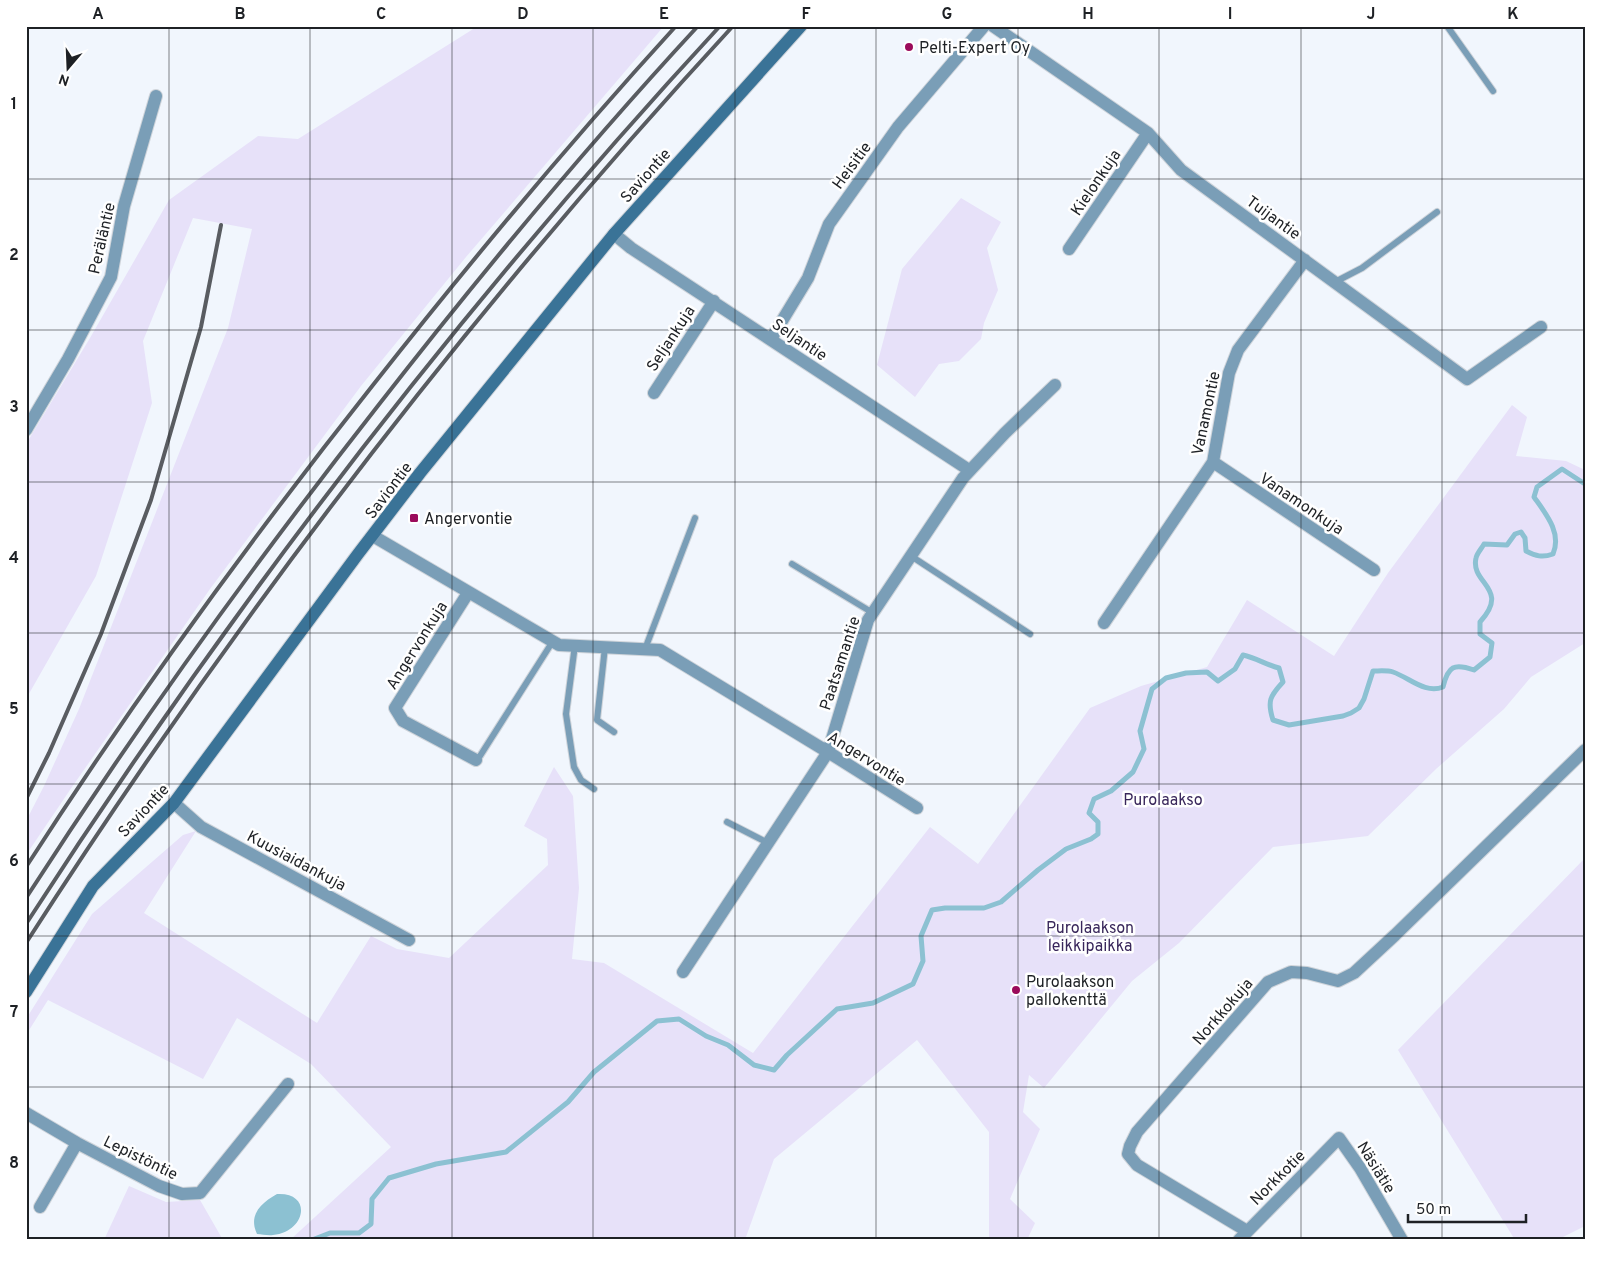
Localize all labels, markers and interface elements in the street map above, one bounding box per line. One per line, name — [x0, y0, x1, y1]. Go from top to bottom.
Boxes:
text: A — [92, 5, 104, 25]
text: B — [234, 5, 246, 25]
text: C — [376, 5, 386, 25]
text: D — [517, 5, 529, 25]
text: E — [659, 5, 669, 25]
text: F — [801, 5, 811, 25]
text: G — [942, 5, 952, 25]
text: H — [1082, 5, 1094, 25]
text: I — [1228, 5, 1232, 25]
text: J — [1367, 5, 1375, 25]
text: K — [1507, 5, 1519, 25]
place label: Pelti-Expert Oy — [919, 39, 1030, 59]
marker: Pelti-Expert Oy — [903, 41, 915, 53]
north arrow — [42, 42, 92, 92]
text: N — [57, 69, 72, 89]
text: 1 — [11, 95, 17, 115]
street label: Heisitie — [829, 139, 877, 194]
street label: Saviontie — [617, 145, 676, 208]
street label: Kielonkuja — [1067, 146, 1126, 220]
street label: Tuijantie — [1242, 192, 1304, 245]
street label: Peräläntie — [85, 201, 121, 276]
text: 2 — [9, 246, 19, 266]
street label: Seljankuja — [643, 302, 700, 376]
street label: Seljantie — [767, 315, 830, 366]
street label: Vanamontie — [1188, 370, 1226, 457]
text: 3 — [9, 398, 19, 418]
street label: Saviontie — [362, 459, 418, 524]
street label: Vanamonkuja — [1255, 469, 1347, 540]
place label: Angervontie — [424, 510, 512, 530]
marker: Angervontie — [408, 512, 420, 524]
text: 4 — [9, 549, 19, 569]
street label: Angervonkuja — [383, 598, 453, 694]
street label: Paatsamantie — [816, 614, 866, 713]
text: 5 — [9, 700, 19, 720]
street label: Angervontie — [823, 728, 909, 792]
street label: Saviontie — [115, 780, 174, 842]
park label: Purolaakso — [1123, 791, 1203, 811]
street label: Kuusiaidankuja — [243, 827, 349, 896]
text: 6 — [9, 852, 19, 872]
park label: Purolaakson leikkipaikka — [1046, 919, 1134, 957]
place label: Purolaakson pallokenttä — [1026, 973, 1114, 1011]
street label: Norkkokuja — [1189, 975, 1258, 1050]
marker: Purolaakson pallokenttä — [1010, 984, 1022, 996]
text: 7 — [10, 1003, 18, 1023]
street label: Lepistöntie — [100, 1132, 181, 1185]
street label: Näsiätie — [1352, 1138, 1399, 1198]
street label: Norkkotie — [1247, 1147, 1310, 1210]
text: 8 — [9, 1154, 19, 1174]
scale bar — [1408, 1191, 1526, 1223]
text: 50 m — [1416, 1201, 1451, 1220]

